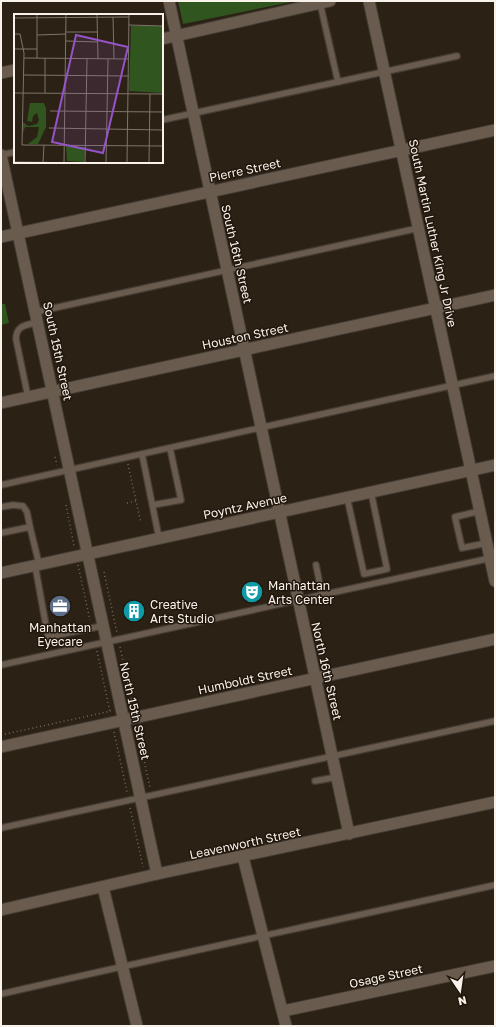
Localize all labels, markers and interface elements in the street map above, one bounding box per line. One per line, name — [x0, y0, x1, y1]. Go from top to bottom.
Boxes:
inset map — [14, 14, 163, 163]
street label: South Martin Luther King Jr Drive — [406, 138, 460, 328]
street label: Pierre Street — [208, 155, 282, 185]
street label: South 16th Street — [218, 203, 256, 305]
street label: South 15th Street — [40, 300, 76, 402]
street label: Houston Street — [200, 319, 290, 352]
street label: Poyntz Avenue — [202, 490, 288, 522]
place label: Manhattan Arts Center — [268, 578, 334, 607]
theatre icon: Manhattan Arts Center — [239, 579, 265, 605]
office icon: Manhattan Eyecare — [47, 593, 73, 619]
place label: Creative Arts Studio — [150, 597, 214, 626]
building icon: Creative Arts Studio — [121, 598, 147, 624]
place label: Manhattan Eyecare — [29, 620, 91, 649]
street label: North 16th Street — [308, 620, 346, 722]
street label: North 15th Street — [116, 661, 154, 762]
street label: Humboldt Street — [196, 663, 294, 697]
street label: Leavenworth Street — [188, 824, 302, 862]
street label: Osage Street — [348, 961, 424, 991]
north arrow — [440, 971, 480, 1011]
text: N — [457, 994, 468, 1009]

